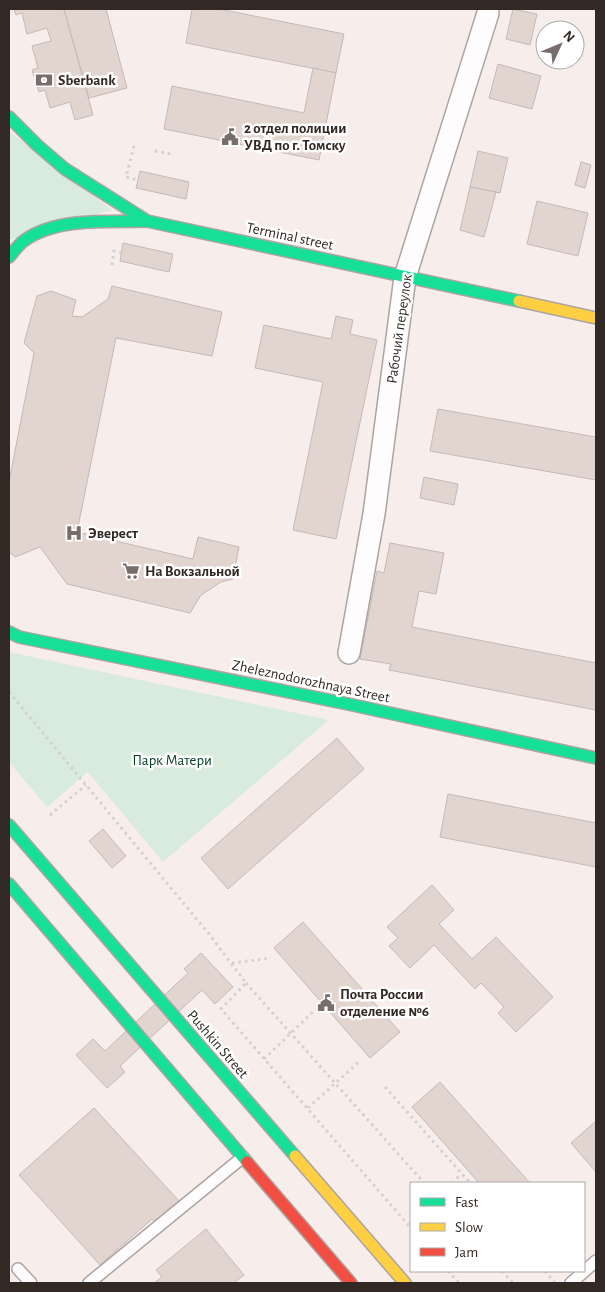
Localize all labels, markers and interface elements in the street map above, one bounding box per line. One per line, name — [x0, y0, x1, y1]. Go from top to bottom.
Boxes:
north arrow — [535, 20, 585, 70]
text: N — [560, 28, 577, 45]
bank icon: Sberbank — [34, 70, 54, 90]
place label: Sberbank — [58, 73, 116, 88]
place label: 2 отдел полиции УВД по г. Томску — [244, 121, 346, 153]
public building icon: 2 отдел полиции УВД по г. Томску — [220, 127, 240, 147]
street label: Terminal street — [245, 220, 335, 253]
street label: Рабочий переулок — [384, 273, 415, 385]
hospital icon: Эверест — [64, 523, 84, 543]
place label: Эверест — [88, 526, 138, 541]
supermarket icon: На Вокзальной — [121, 561, 141, 581]
place label: На Вокзальной — [145, 564, 240, 579]
street label: Zheleznodorozhnaya Street — [231, 657, 391, 706]
park label: Парк Матери — [132, 753, 212, 768]
place label: Почта России отделение №6 — [340, 987, 429, 1019]
public building icon: Почта России отделение №6 — [316, 993, 336, 1013]
street label: Pushkin Street — [184, 1007, 251, 1081]
legend — [410, 1182, 585, 1272]
text: Fast — [455, 1195, 479, 1210]
text: Slow — [455, 1220, 483, 1235]
text: Jam — [455, 1245, 478, 1260]

